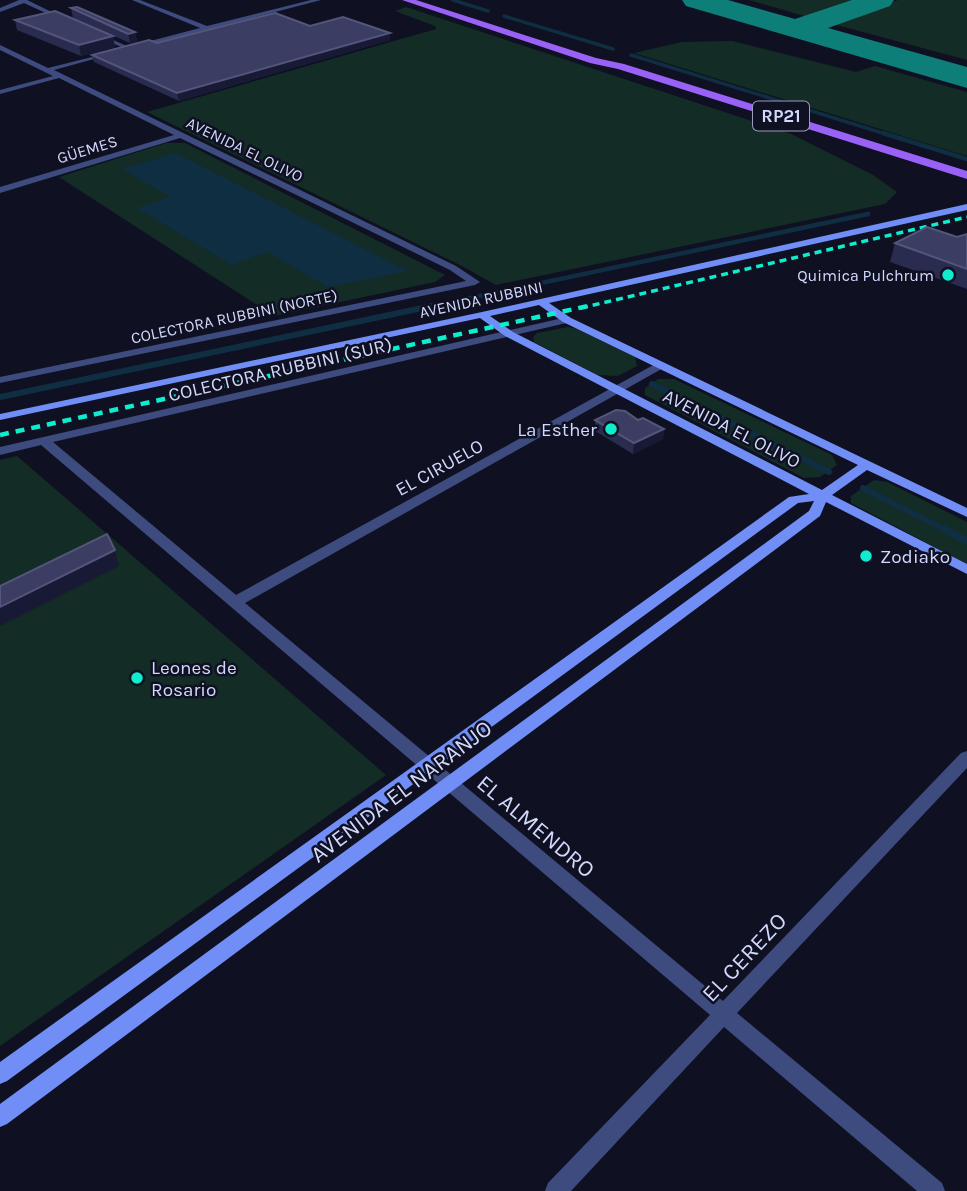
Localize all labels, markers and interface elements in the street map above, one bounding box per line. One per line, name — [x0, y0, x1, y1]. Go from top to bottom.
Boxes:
road number: RP21 — [753, 102, 809, 131]
street label: AVENIDA EL OLIVO — [183, 113, 306, 186]
street label: GÜEMES — [55, 131, 120, 168]
place label: Quimica Pulchrum — [797, 266, 934, 285]
marker: Quimica Pulchrum — [940, 267, 956, 283]
street label: AVENIDA RUBBINI — [418, 277, 545, 322]
street label: COLECTORA RUBBINI (NORTE) — [129, 285, 339, 348]
street label: COLECTORA RUBBINI (SUR) — [166, 334, 394, 406]
street label: AVENIDA EL OLIVO — [659, 385, 804, 473]
place label: La Esther — [517, 419, 597, 441]
marker: La Esther — [603, 421, 619, 437]
street label: EL CIRUELO — [392, 435, 487, 501]
place label: Zodiako — [880, 546, 950, 568]
marker: Zodiako — [858, 548, 874, 564]
place label: Leones de Rosario — [151, 657, 237, 701]
marker: Leones de Rosario — [129, 670, 145, 686]
street label: AVENIDA EL NARANJO — [305, 715, 497, 868]
street label: EL ALMENDRO — [471, 769, 600, 883]
street label: EL CEREZO — [696, 907, 792, 1007]

